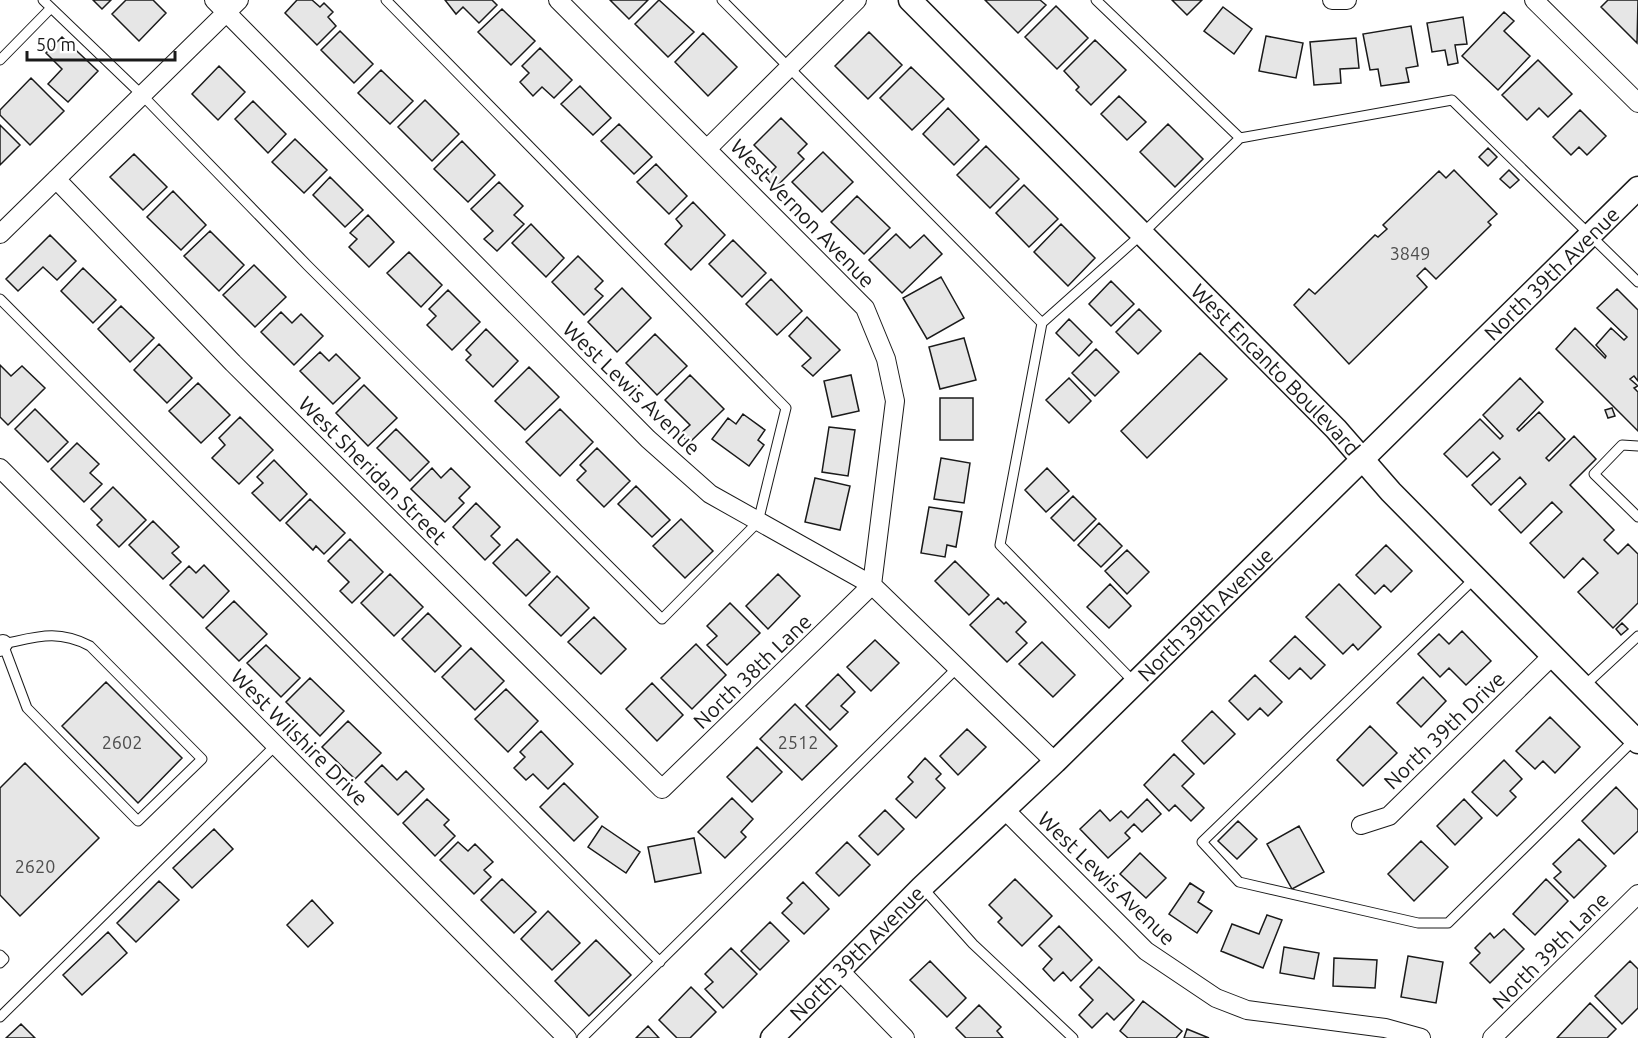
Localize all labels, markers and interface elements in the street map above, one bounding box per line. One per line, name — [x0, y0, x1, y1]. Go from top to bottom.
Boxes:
scale bar — [27, 24, 176, 62]
text: 50 m — [36, 34, 76, 54]
street label: West Vernon Avenue — [726, 134, 880, 292]
street label: North 39th Avenue — [1479, 202, 1624, 345]
house number: 3849 — [1390, 243, 1430, 263]
street label: West Encanto Boulevard — [1187, 279, 1365, 460]
street label: West Lewis Avenue — [558, 316, 706, 460]
street label: West Sheridan Street — [294, 391, 452, 549]
street label: North 39th Avenue — [1133, 543, 1278, 686]
street label: North 38th Lane — [688, 609, 816, 733]
street label: West Wilshire Drive — [227, 664, 373, 810]
street label: North 39th Drive — [1379, 666, 1509, 794]
house number: 2602 — [102, 732, 142, 752]
house number: 2512 — [778, 732, 818, 752]
street label: West Lewis Avenue — [1033, 806, 1181, 950]
house number: 2620 — [15, 856, 55, 876]
street label: North 39th Avenue — [785, 881, 928, 1025]
street label: North 39th Lane — [1487, 887, 1613, 1013]

